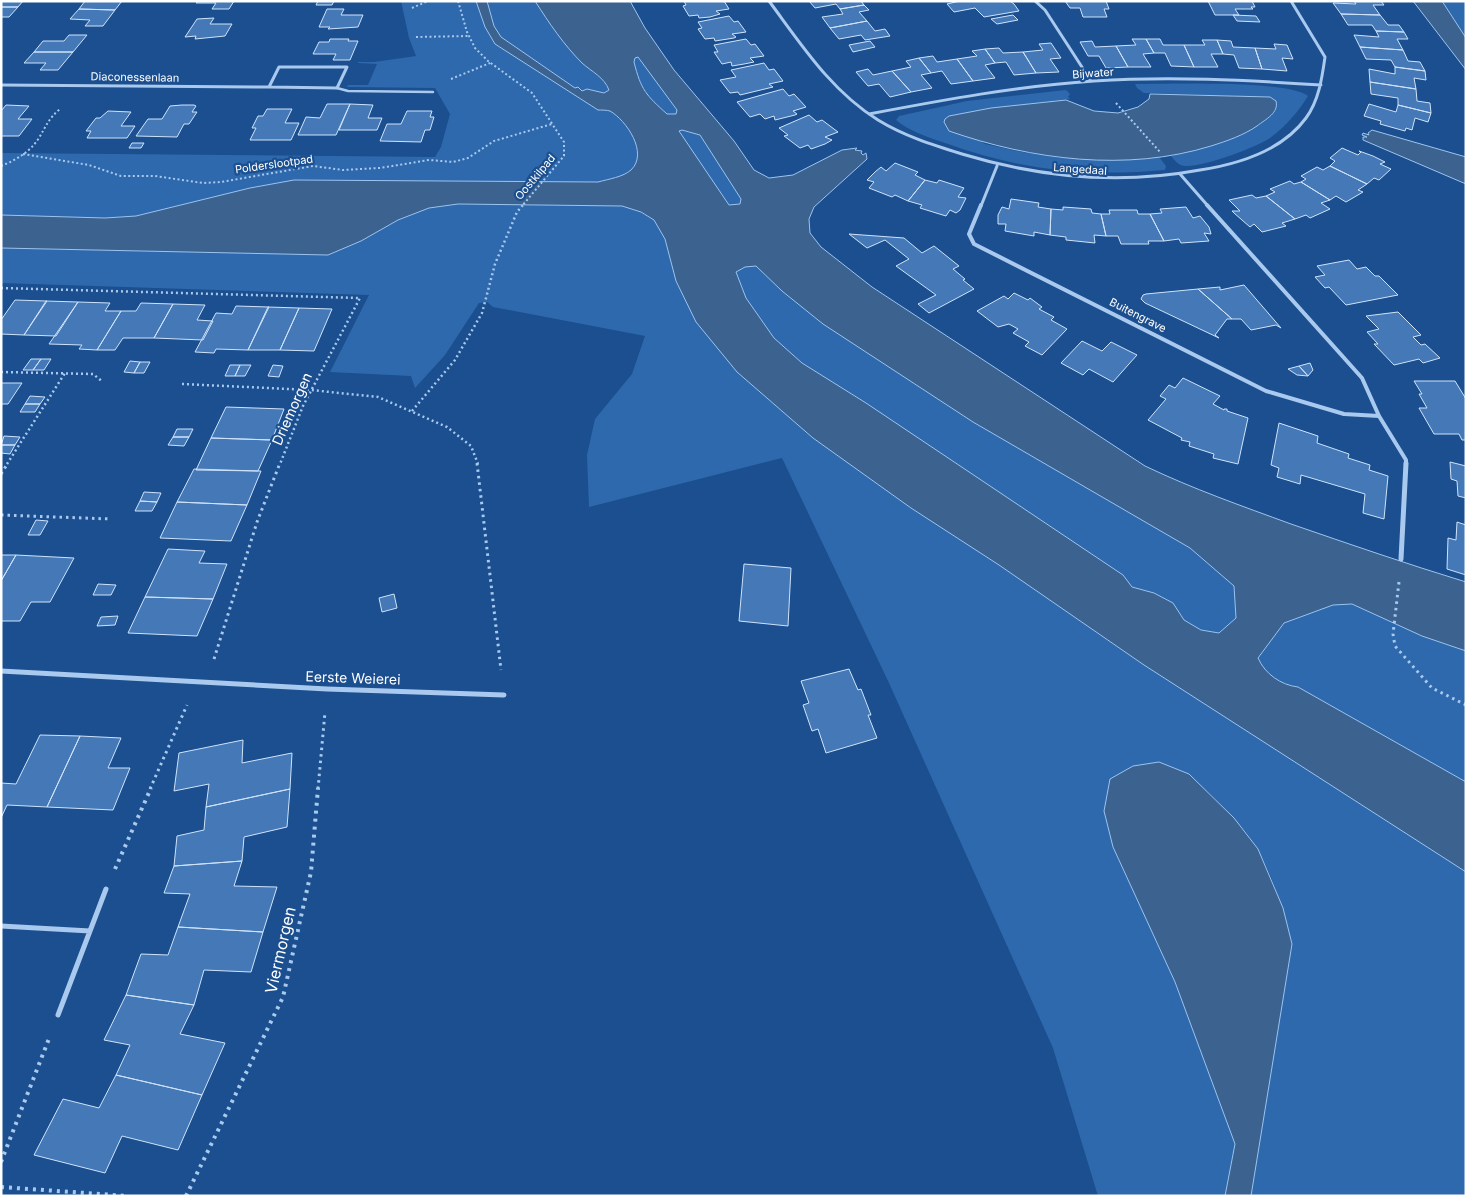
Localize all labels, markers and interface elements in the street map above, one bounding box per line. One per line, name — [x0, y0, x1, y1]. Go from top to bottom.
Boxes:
street label: Bijwater — [1072, 65, 1114, 81]
street label: Diaconessenlaan — [91, 69, 179, 85]
street label: Oostkilpad — [512, 151, 558, 203]
street label: Polderslootpad — [234, 152, 314, 176]
street label: Langedaal — [1053, 160, 1107, 178]
street label: Buitengrave — [1107, 295, 1169, 335]
street label: Driemorgen — [268, 370, 315, 448]
street label: Eerste Weierei — [305, 667, 401, 688]
street label: Viermorgen — [260, 905, 300, 995]

